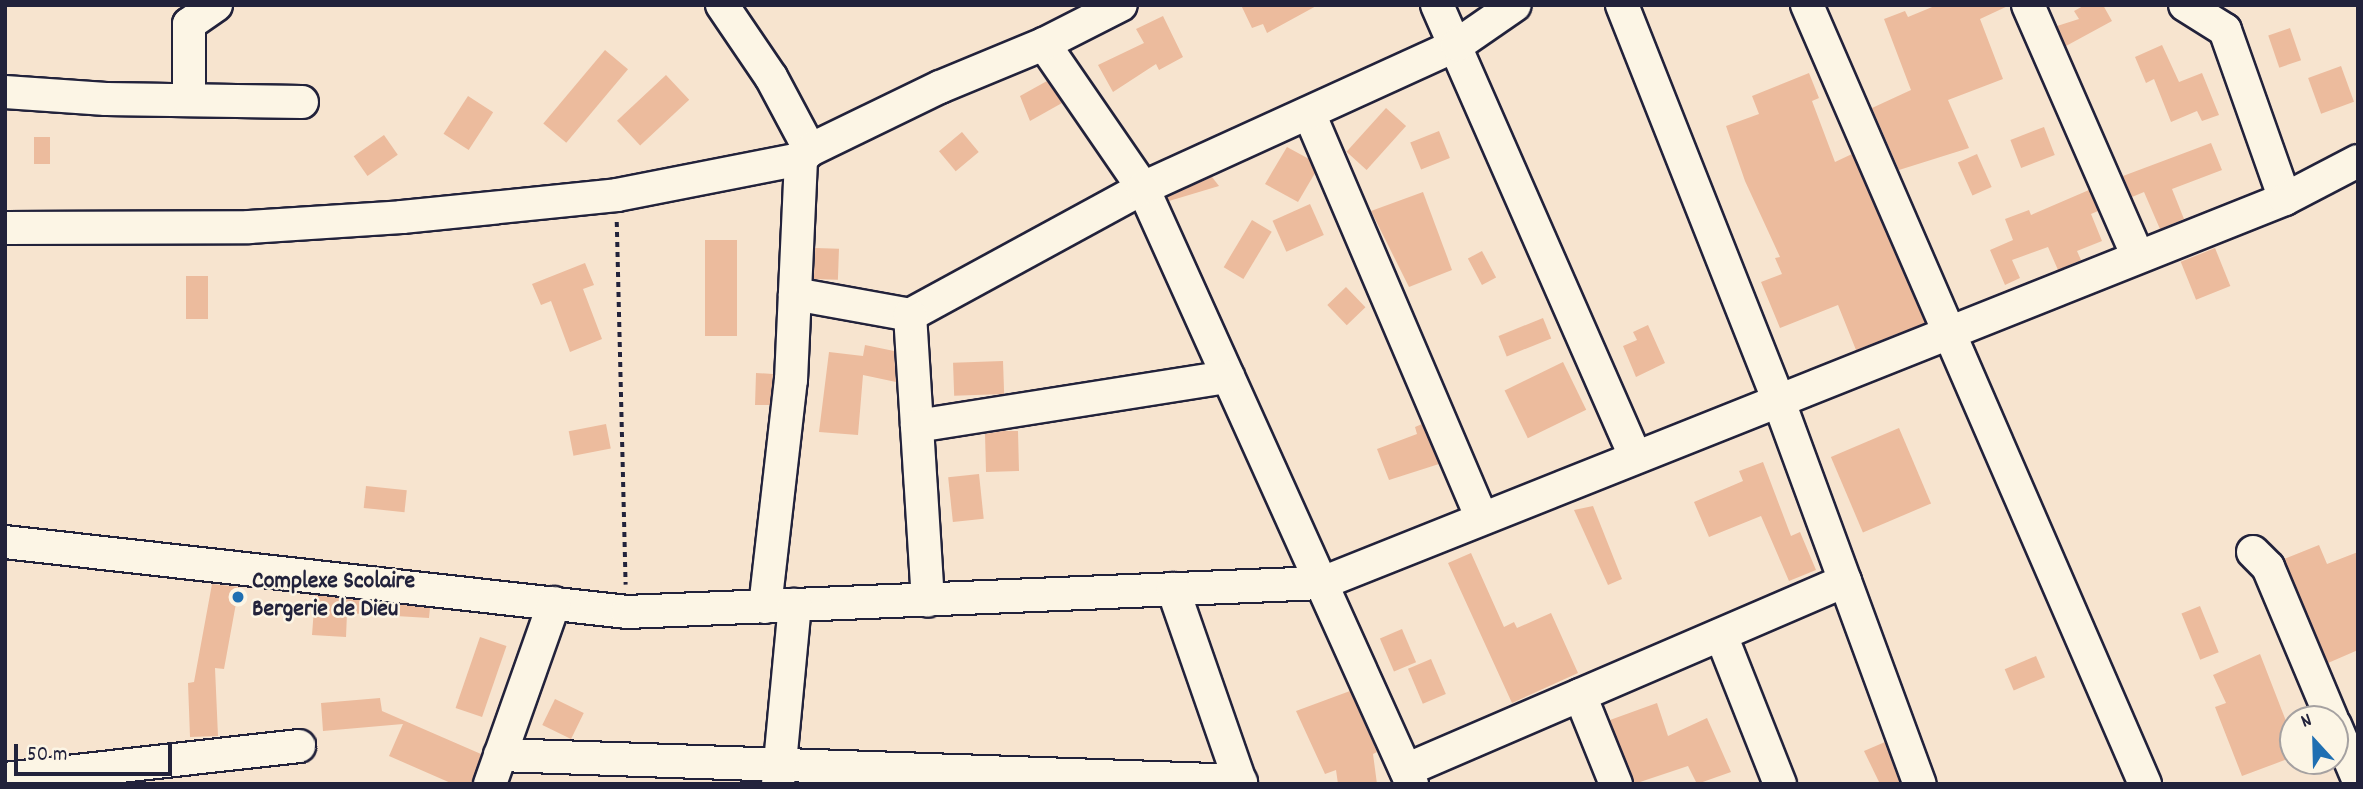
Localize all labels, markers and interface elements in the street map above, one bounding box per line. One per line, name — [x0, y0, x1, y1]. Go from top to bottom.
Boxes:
place label: Complexe Scolaire Bergerie de Dieu — [252, 569, 415, 625]
marker: Complexe Scolaire Bergerie de Dieu — [230, 589, 246, 605]
north arrow — [2279, 705, 2349, 775]
text: N — [2297, 708, 2316, 736]
scale bar — [18, 730, 175, 774]
text: 50 m — [27, 741, 67, 771]

